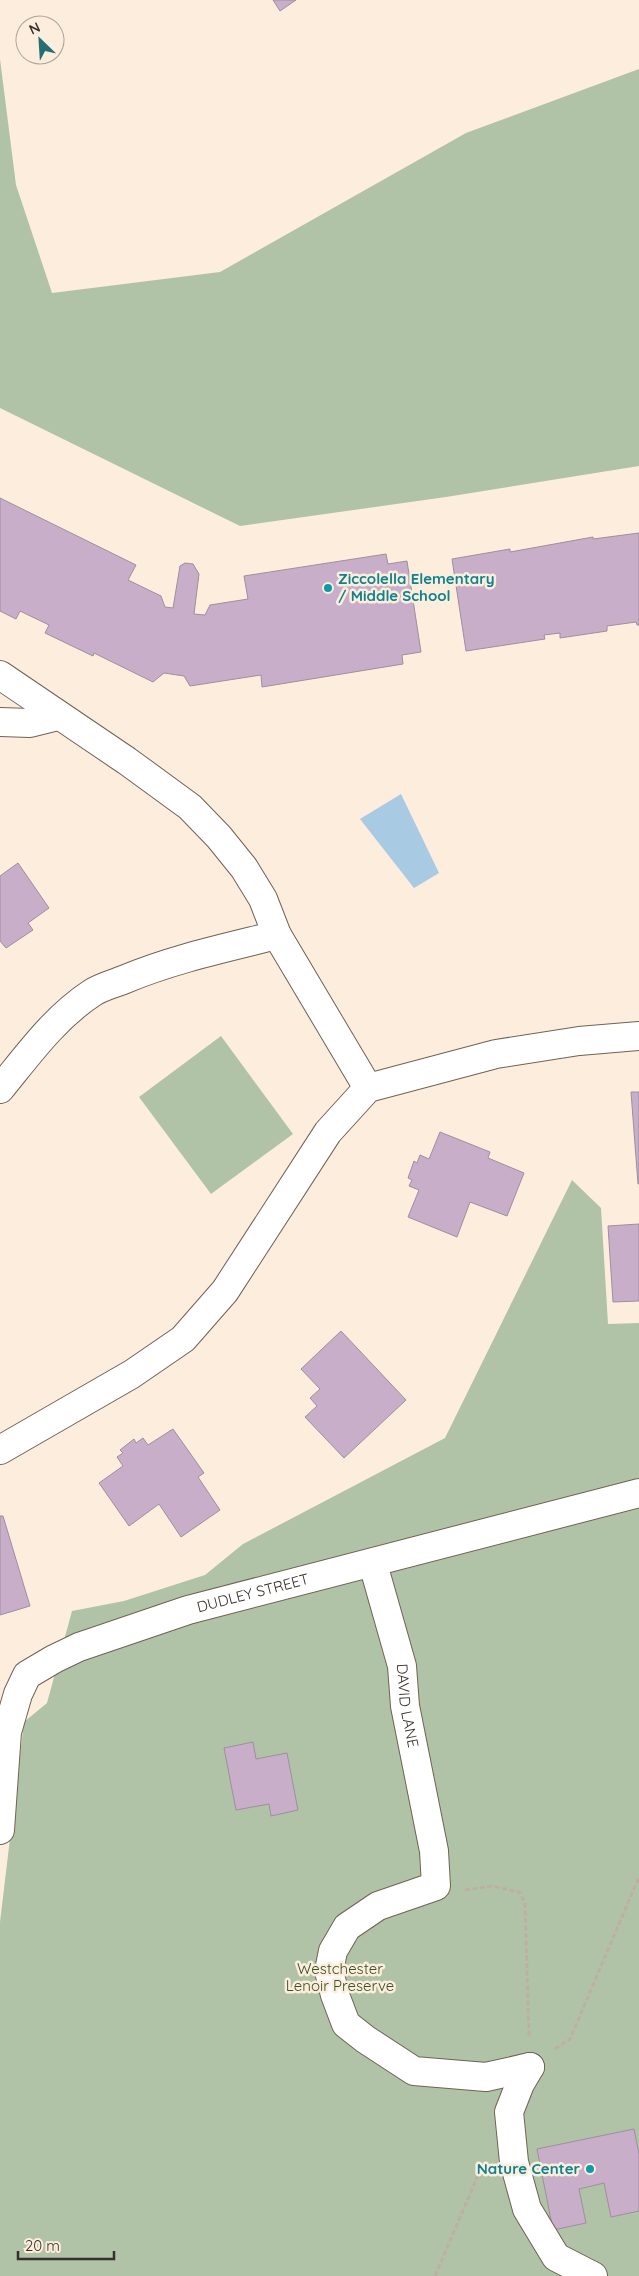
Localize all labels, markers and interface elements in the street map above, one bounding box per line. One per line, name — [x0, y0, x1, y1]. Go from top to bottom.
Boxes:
north arrow — [15, 15, 65, 65]
text: N — [26, 18, 43, 39]
place label: Ziccolella Elementary / Middle School — [338, 569, 495, 605]
marker: Ziccolella Elementary / Middle School — [322, 582, 334, 594]
street label: DUDLEY STREET — [195, 1569, 311, 1616]
street label: DAVID LANE — [393, 1663, 423, 1749]
park label: Westchester Lenoir Preserve — [286, 1959, 394, 1995]
place label: Nature Center — [477, 2159, 580, 2178]
marker: Nature Center — [584, 2163, 596, 2175]
scale bar — [18, 2228, 114, 2260]
text: 20 m — [25, 2236, 60, 2255]

